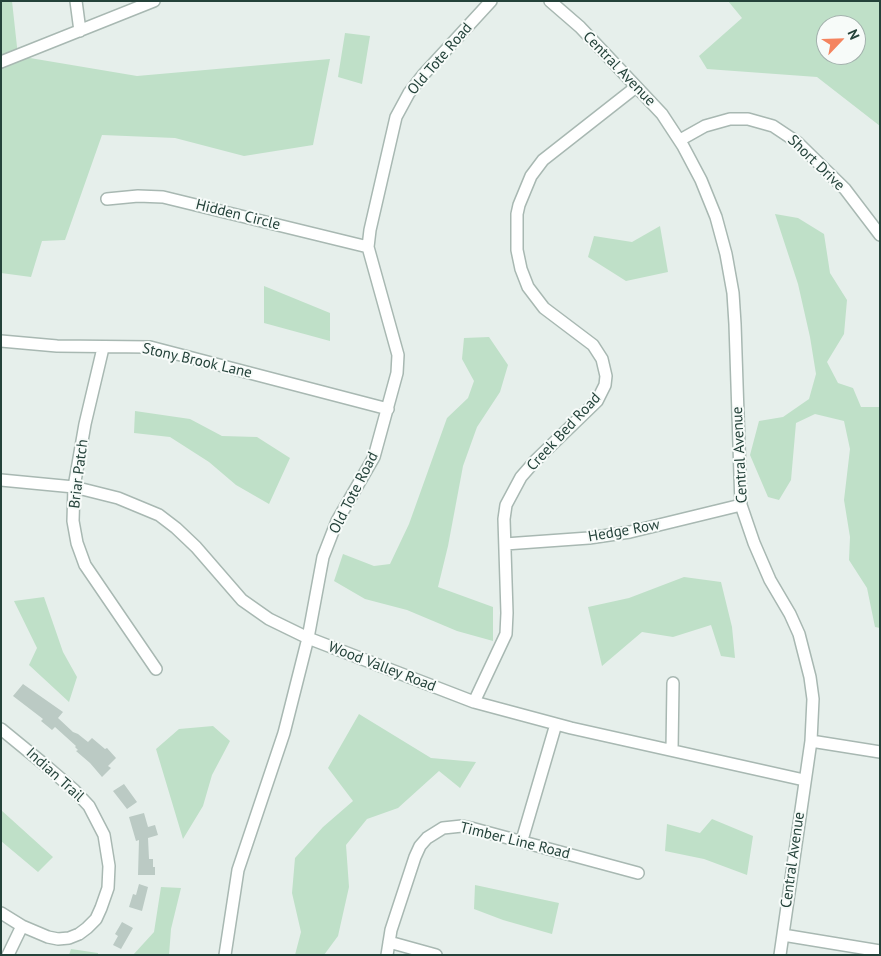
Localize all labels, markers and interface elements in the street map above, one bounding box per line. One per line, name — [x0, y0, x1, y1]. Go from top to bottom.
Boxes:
north arrow — [816, 15, 866, 65]
street label: Old Tote Road — [404, 19, 476, 99]
text: N — [844, 26, 864, 42]
street label: Central Avenue — [579, 28, 659, 110]
street label: Short Drive — [784, 131, 848, 195]
street label: Hidden Circle — [194, 196, 282, 234]
street label: Stony Brook Lane — [140, 340, 254, 382]
street label: Creek Bed Road — [523, 389, 605, 475]
street label: Central Avenue — [728, 406, 752, 504]
street label: Briar Patch — [66, 438, 92, 510]
street label: Old Tote Road — [326, 449, 382, 537]
street label: Hedge Row — [587, 516, 661, 546]
street label: Wood Valley Road — [326, 638, 438, 696]
street label: Indian Trail — [22, 744, 88, 806]
street label: Central Avenue — [777, 811, 809, 909]
street label: Timber Line Road — [458, 819, 572, 863]

